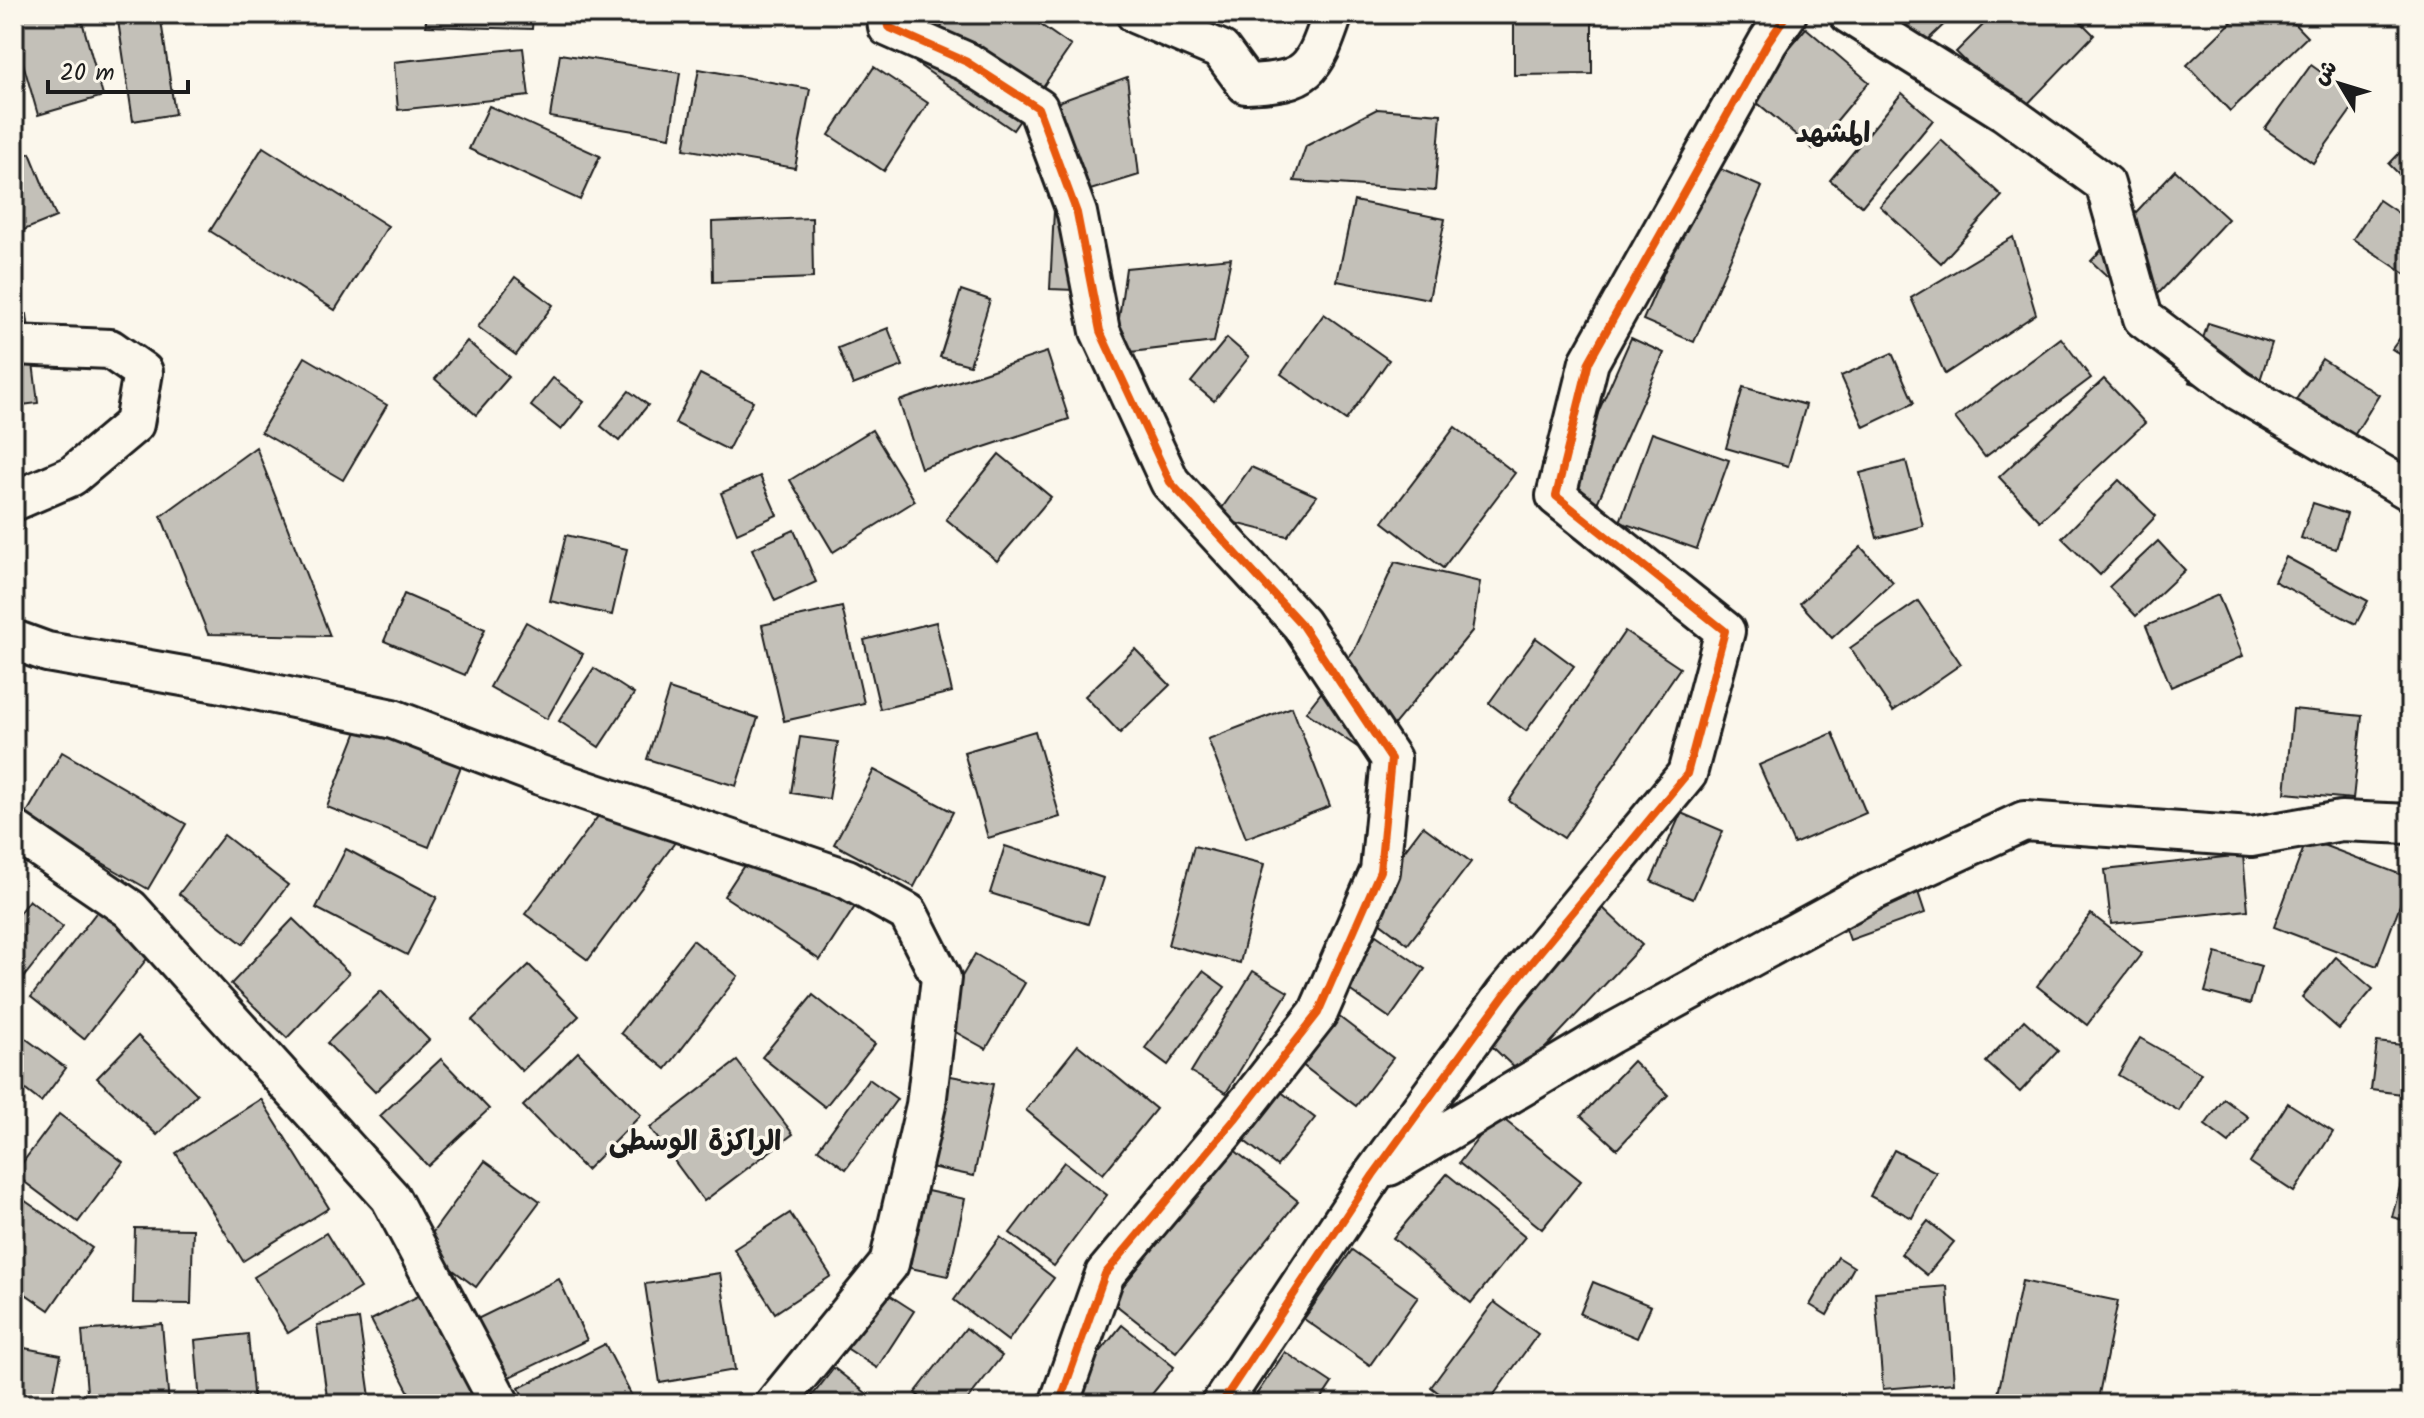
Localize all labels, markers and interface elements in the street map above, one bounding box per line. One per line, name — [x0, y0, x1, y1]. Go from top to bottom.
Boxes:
scale bar — [48, 44, 188, 94]
north arrow — [2300, 44, 2380, 124]
text: ش — [2305, 53, 2347, 94]
text: 20 m — [60, 54, 115, 93]
district label: المشهد — [1796, 112, 1870, 157]
district label: الراكزة الوسطى — [609, 1120, 781, 1165]

